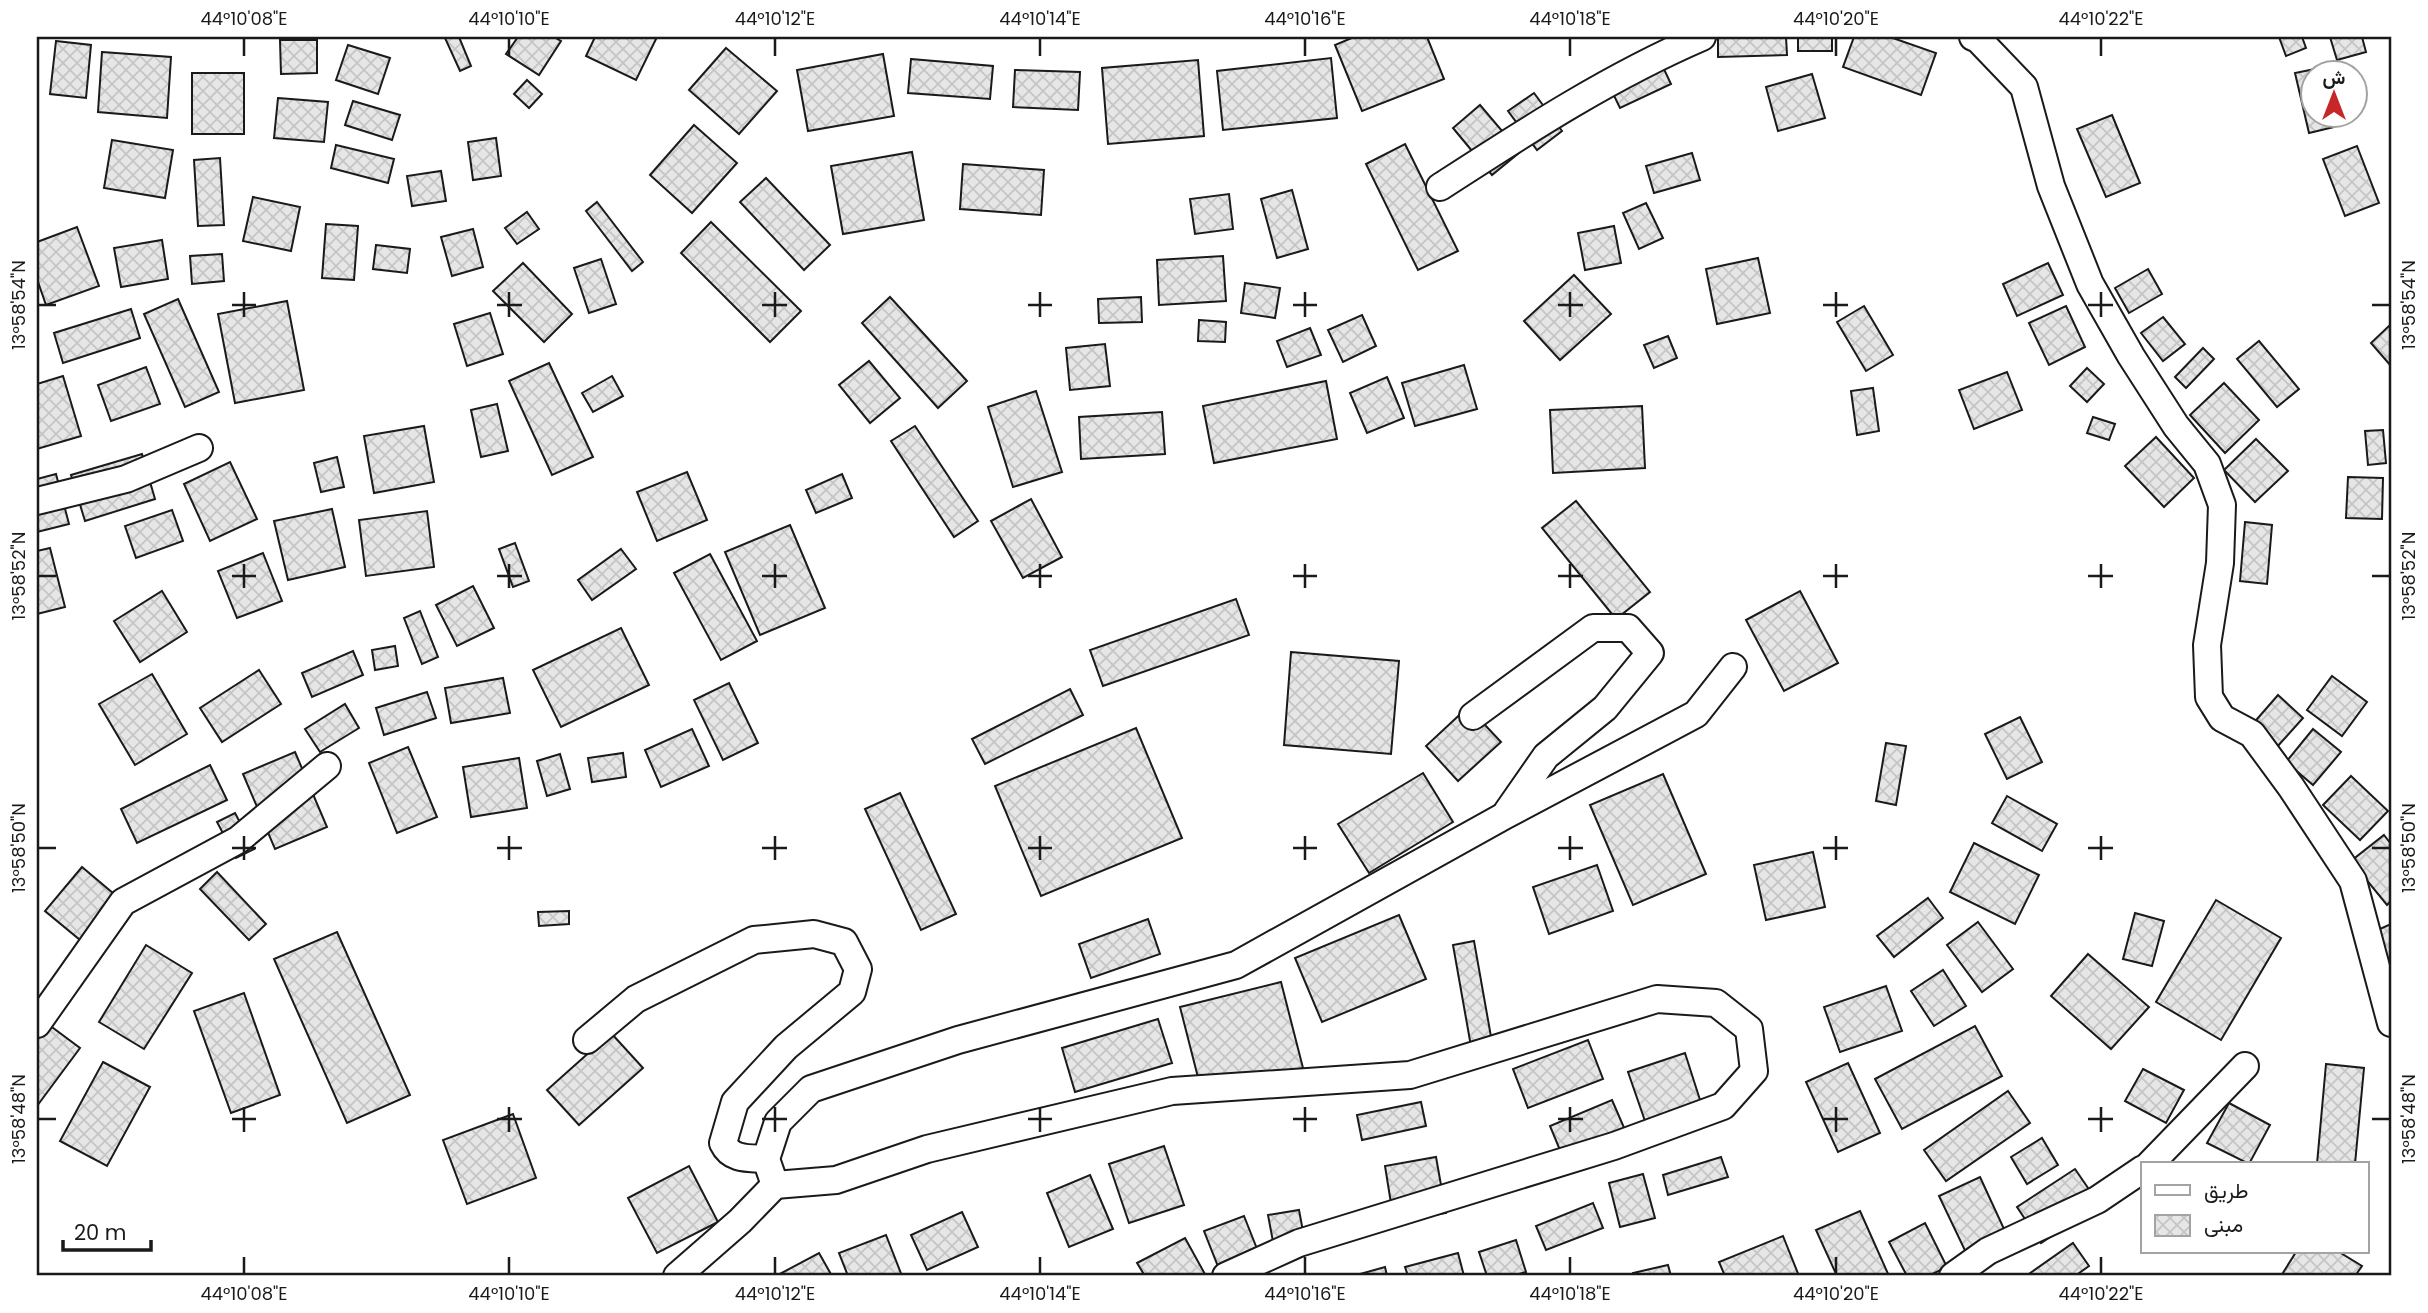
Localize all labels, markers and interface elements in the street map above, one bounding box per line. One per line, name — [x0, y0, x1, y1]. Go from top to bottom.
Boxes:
text: 44°10'08"E — [200, 6, 288, 31]
text: 44°10'10"E — [468, 6, 550, 31]
text: 44°10'12"E — [735, 6, 815, 31]
text: 44°10'14"E — [999, 6, 1081, 31]
text: 44°10'16"E — [1264, 6, 1346, 31]
text: 44°10'18"E — [1529, 6, 1611, 31]
text: 44°10'20"E — [1793, 6, 1879, 31]
text: 44°10'22"E — [2058, 6, 2144, 31]
north arrow — [2298, 60, 2368, 130]
text: ش — [2323, 64, 2346, 91]
text: 13°58'54"N — [6, 260, 31, 350]
text: 13°58'54"N — [2396, 260, 2421, 350]
text: 13°58'52"N — [6, 532, 31, 620]
text: 13°58'52"N — [2396, 532, 2421, 620]
text: 13°58'50"N — [6, 803, 31, 893]
text: 13°58'50"N — [2396, 803, 2421, 893]
text: 13°58'48"N — [6, 1074, 31, 1164]
text: 13°58'48"N — [2396, 1074, 2421, 1164]
legend — [2141, 1162, 2368, 1254]
text: طريق — [2204, 1176, 2249, 1205]
scale bar — [63, 1208, 150, 1252]
text: مبنى — [2204, 1210, 2243, 1239]
text: 20 m — [74, 1218, 127, 1247]
text: 44°10'08"E — [200, 1281, 288, 1306]
text: 44°10'10"E — [468, 1281, 550, 1306]
text: 44°10'12"E — [735, 1281, 815, 1306]
text: 44°10'14"E — [999, 1281, 1081, 1306]
text: 44°10'16"E — [1264, 1281, 1346, 1306]
text: 44°10'18"E — [1529, 1281, 1611, 1306]
text: 44°10'20"E — [1793, 1281, 1879, 1306]
text: 44°10'22"E — [2058, 1281, 2144, 1306]

